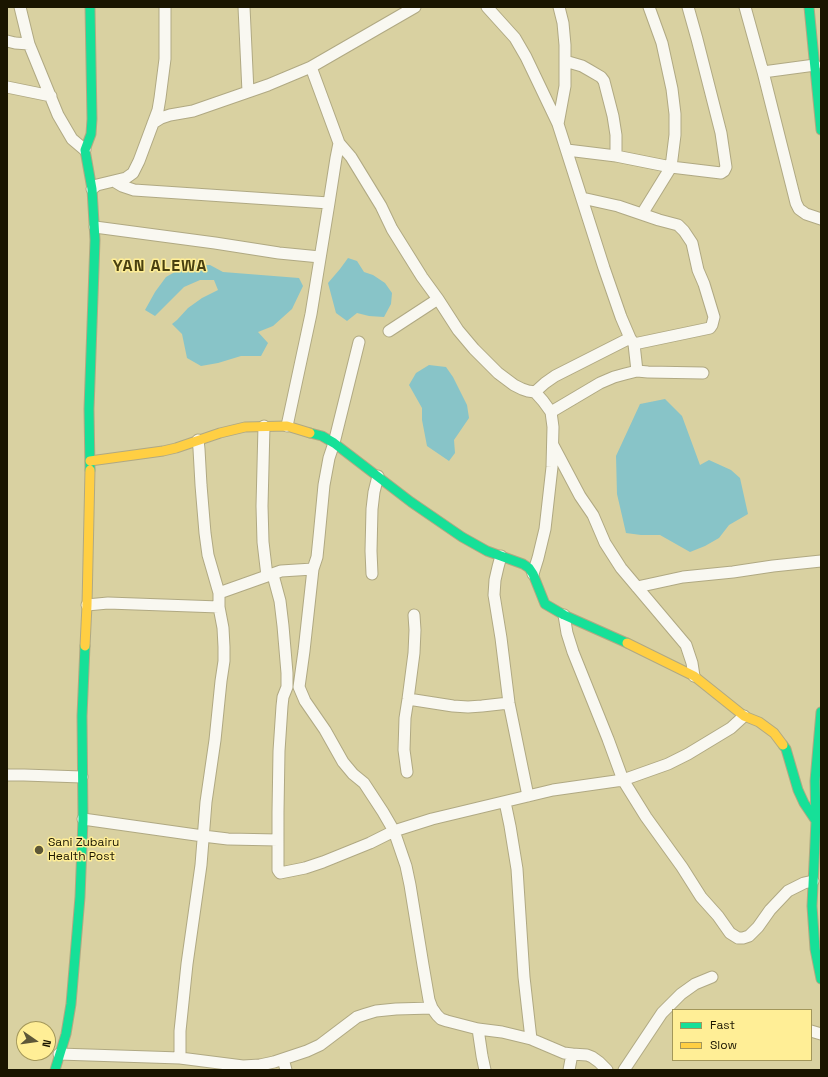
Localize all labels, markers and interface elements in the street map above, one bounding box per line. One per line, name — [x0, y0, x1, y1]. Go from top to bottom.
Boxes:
district label: YAN ALEWA — [113, 257, 207, 277]
place label: Sani Zubairu Health Post — [48, 836, 119, 864]
marker: Sani Zubairu Health Post — [33, 844, 45, 856]
legend — [672, 1009, 812, 1061]
text: Fast — [710, 1017, 735, 1033]
north arrow — [16, 1021, 56, 1061]
text: Slow — [710, 1037, 737, 1053]
text: N — [39, 1038, 54, 1049]

